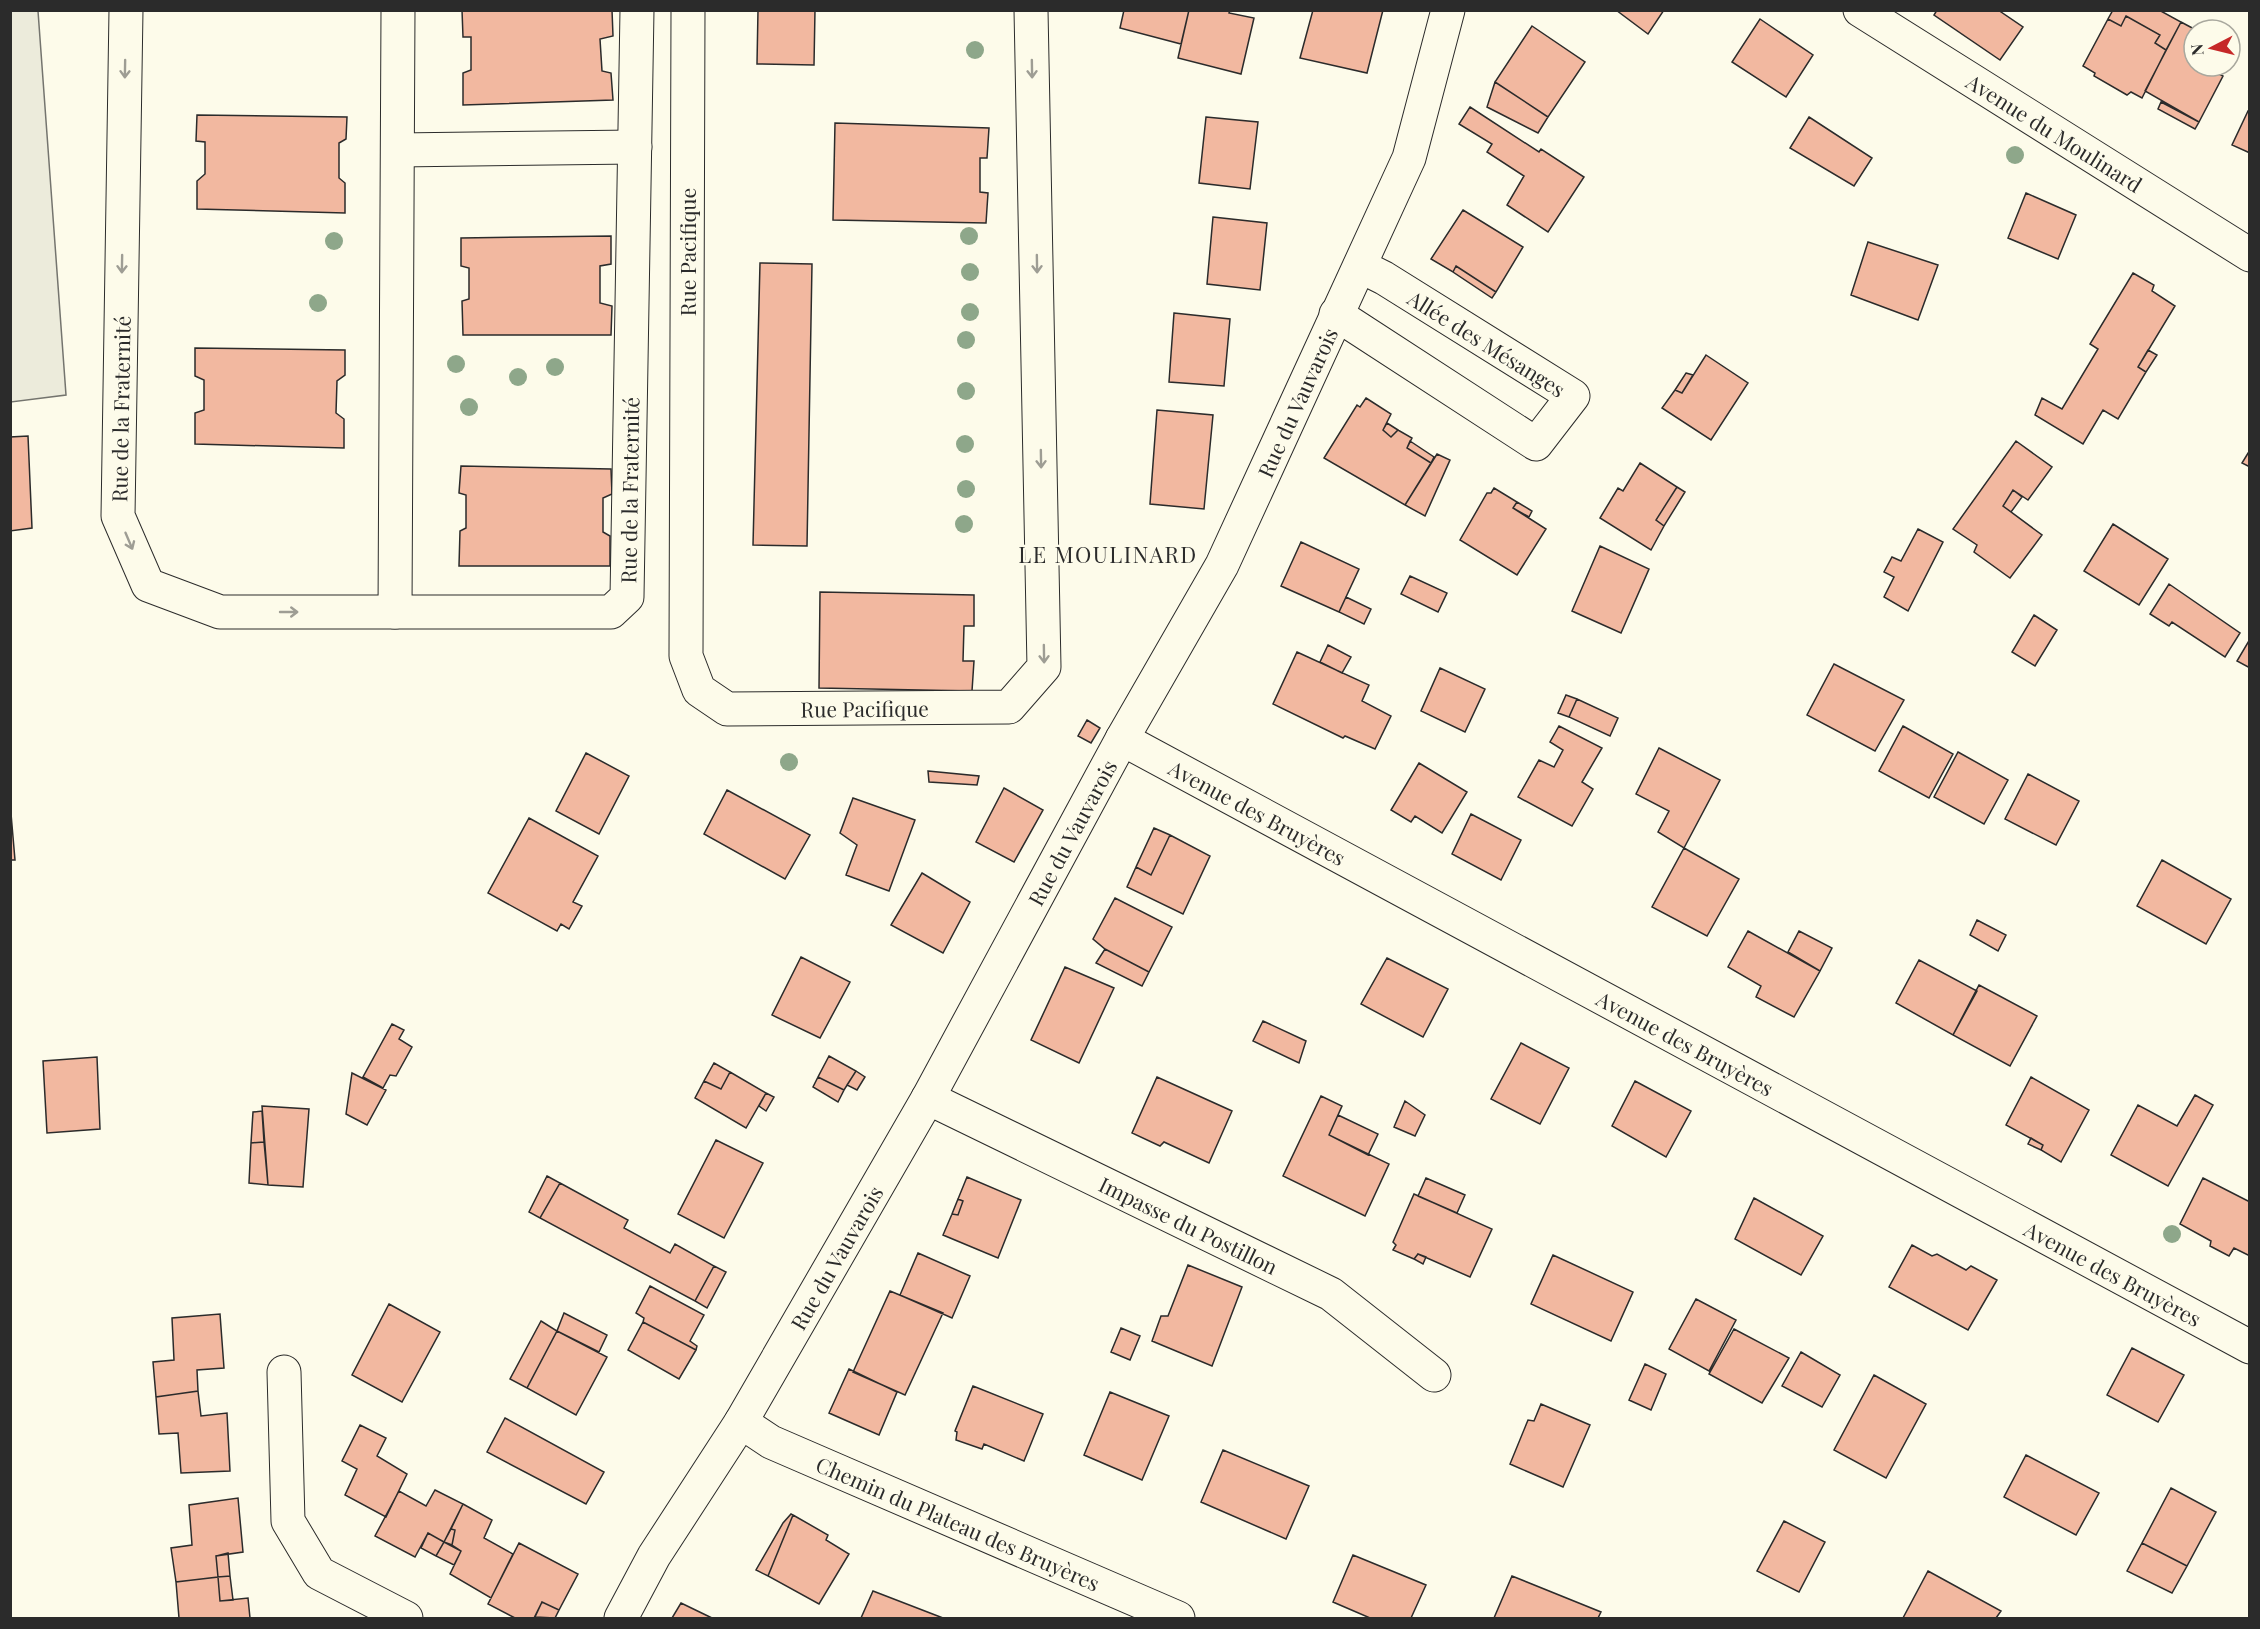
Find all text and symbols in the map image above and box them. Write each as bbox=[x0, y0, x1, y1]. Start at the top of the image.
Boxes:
north arrow bbox=[2182, 18, 2242, 78]
text: N bbox=[2185, 42, 2208, 57]
one-way arrow bbox=[119, 58, 131, 78]
one-way arrow bbox=[1027, 58, 1038, 78]
street label: Avenue du Moulinard bbox=[1961, 66, 2148, 198]
street label: Rue Pacifique bbox=[673, 188, 701, 316]
one-way arrow bbox=[116, 253, 128, 273]
one-way arrow bbox=[1031, 253, 1042, 273]
street label: Allée des Mésanges bbox=[1402, 283, 1571, 403]
street label: Rue de la Fraternité bbox=[104, 316, 136, 502]
street label: Rue du Vauvarois bbox=[1250, 323, 1343, 482]
street label: Rue de la Fraternité bbox=[613, 397, 644, 584]
one-way arrow bbox=[1035, 448, 1047, 468]
one-way arrow bbox=[123, 531, 135, 549]
district label: LE MOULINARD bbox=[1018, 539, 1198, 569]
one-way arrow bbox=[279, 606, 299, 618]
one-way arrow bbox=[1038, 643, 1050, 663]
street label: Rue Pacifique bbox=[800, 694, 929, 722]
street label: Avenue des Bruyères bbox=[1163, 753, 1351, 871]
street label: Rue du Vauvarois bbox=[1021, 755, 1122, 910]
street label: Avenue des Bruyères bbox=[1591, 983, 1779, 1102]
street label: Impasse du Postillon bbox=[1095, 1170, 1283, 1280]
street label: Rue du Vauvarois bbox=[783, 1180, 889, 1335]
street label: Avenue des Bruyères bbox=[2019, 1214, 2206, 1332]
street label: Chemin du Plateau des Bruyères bbox=[812, 1449, 1104, 1597]

